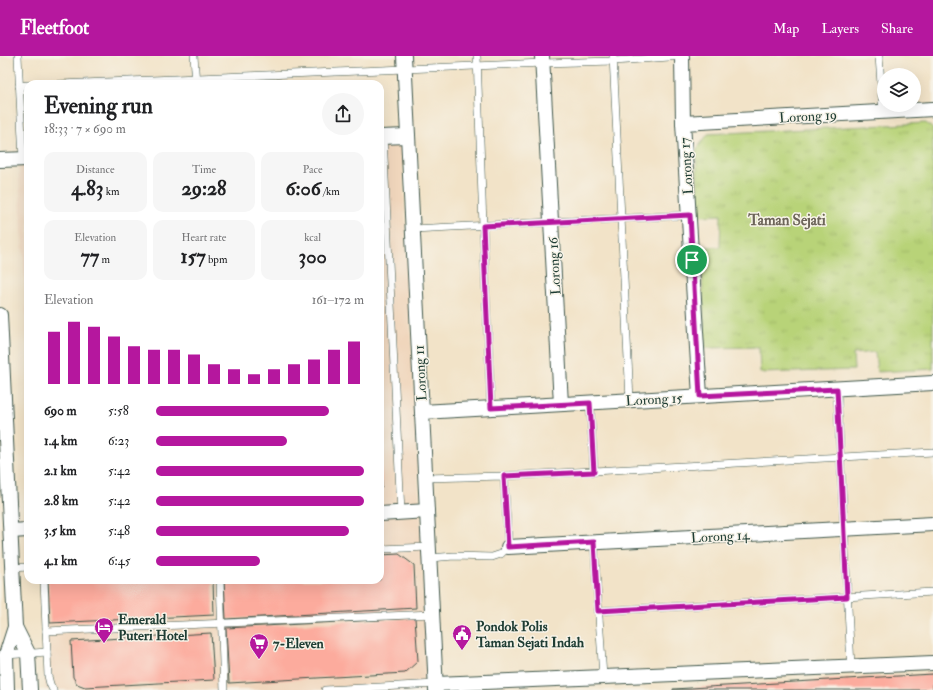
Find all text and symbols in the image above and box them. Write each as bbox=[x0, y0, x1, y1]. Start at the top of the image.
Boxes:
text: Fleetfoot bbox=[20, 16, 89, 40]
text: Map bbox=[773, 20, 799, 37]
text: Layers bbox=[821, 20, 859, 37]
text: Share bbox=[881, 20, 913, 37]
map controls bbox=[877, 68, 921, 112]
button: layers bbox=[877, 68, 921, 112]
text: Evening run bbox=[44, 92, 153, 120]
button: share bbox=[322, 93, 364, 135]
street label: Lorong 19 bbox=[779, 106, 837, 127]
text: 18:33 · 7 × 690 m bbox=[44, 121, 126, 137]
street label: Lorong 17 bbox=[676, 136, 697, 195]
text: Distance bbox=[76, 163, 115, 176]
text: Time bbox=[192, 163, 216, 176]
text: Pace bbox=[303, 163, 323, 176]
text: 4.83 bbox=[71, 176, 103, 201]
text: 29:28 bbox=[182, 176, 226, 201]
text: 6:06 bbox=[285, 176, 321, 201]
text: km bbox=[103, 185, 119, 198]
text: /km bbox=[321, 185, 340, 198]
district label: Taman Sejati bbox=[747, 211, 826, 230]
text: Elevation bbox=[74, 231, 116, 244]
text: Heart rate bbox=[182, 231, 226, 244]
text: kcal bbox=[304, 231, 321, 244]
street label: Lorong 16 bbox=[544, 236, 565, 295]
pin bbox=[675, 243, 709, 277]
text: 77 bbox=[81, 244, 99, 269]
text: 157 bbox=[181, 244, 206, 269]
text: 300 bbox=[299, 244, 327, 269]
icon: arrive bbox=[681, 249, 703, 271]
text: m bbox=[99, 253, 110, 266]
text: bpm bbox=[206, 253, 227, 266]
text: Elevation bbox=[44, 292, 94, 308]
text: 161–172 m bbox=[312, 292, 364, 308]
street label: Lorong 11 bbox=[411, 345, 430, 401]
street label: Lorong 15 bbox=[625, 389, 684, 409]
text: 690 m bbox=[44, 403, 77, 419]
text: 5:58 bbox=[108, 403, 129, 419]
text: 1.4 km bbox=[44, 433, 77, 449]
text: 6:23 bbox=[108, 433, 129, 449]
text: 2.1 km bbox=[44, 463, 77, 479]
text: 5:42 bbox=[108, 463, 131, 479]
text: 2.8 km bbox=[44, 493, 78, 509]
text: 5:42 bbox=[108, 493, 131, 509]
text: 3.5 km bbox=[44, 523, 76, 539]
text: 5:48 bbox=[108, 523, 130, 539]
street label: Lorong 14 bbox=[690, 526, 751, 547]
text: 4.1 km bbox=[44, 553, 77, 569]
text: 6:45 bbox=[108, 553, 131, 569]
place label: Emerald Puteri Hotel bbox=[118, 611, 188, 644]
hotel icon: Emerald Puteri Hotel bbox=[93, 616, 115, 644]
place label: Pondok Polis Taman Sejati Indah bbox=[475, 618, 585, 651]
public building icon: Pondok Polis Taman Sejati Indah bbox=[451, 623, 473, 651]
supermarket icon: 7-Eleven bbox=[248, 632, 270, 660]
place label: 7-Eleven bbox=[273, 635, 325, 652]

